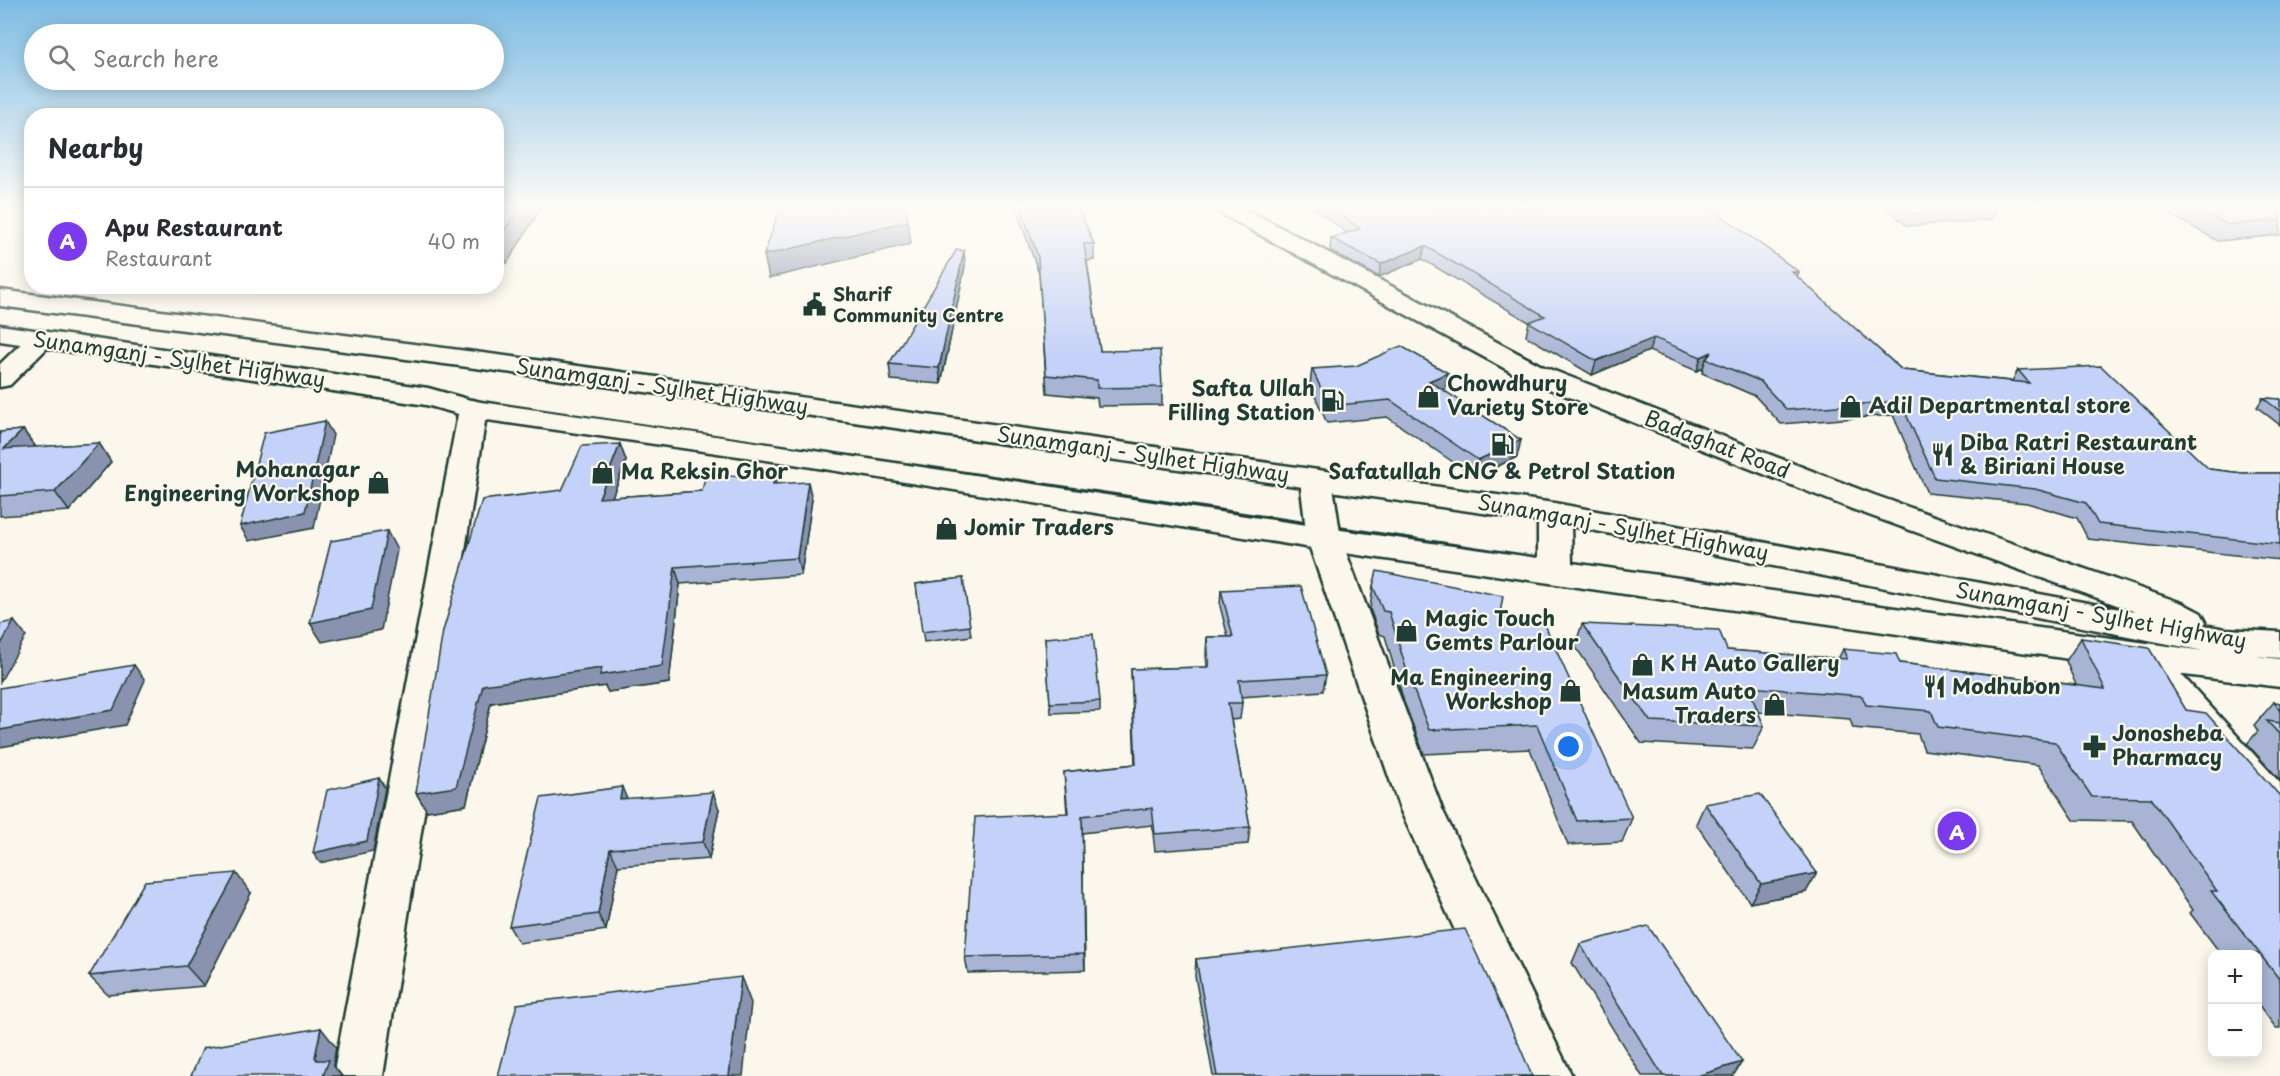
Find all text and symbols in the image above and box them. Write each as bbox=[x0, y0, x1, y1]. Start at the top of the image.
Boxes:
search box bbox=[24, 24, 504, 90]
icon: search bbox=[45, 41, 78, 74]
text: Search here bbox=[93, 41, 219, 74]
text: Nearby bbox=[48, 128, 143, 167]
text: Apu Restaurant bbox=[105, 210, 283, 243]
text: A bbox=[60, 226, 75, 256]
text: 40 m bbox=[428, 226, 480, 256]
text: Restaurant bbox=[105, 243, 212, 273]
place label: Sharif Community Centre bbox=[833, 280, 1004, 328]
public building icon: Sharif Community Centre bbox=[802, 292, 828, 318]
street label: Sunamganj - Sylhet Highway bbox=[31, 322, 328, 394]
street label: Sunamganj - Sylhet Highway bbox=[514, 349, 811, 421]
place label: Chowdhury Variety Store bbox=[1447, 366, 1589, 422]
place label: Safta Ullah Filling Station bbox=[1168, 371, 1315, 427]
shop icon: Chowdhury Variety Store bbox=[1416, 383, 1442, 409]
fuel station icon: Safta Ullah Filling Station bbox=[1320, 388, 1346, 414]
place label: Adil Departmental store bbox=[1869, 388, 2131, 420]
shop icon: Adil Departmental store bbox=[1838, 393, 1864, 419]
street label: Badaghat Road bbox=[1640, 401, 1795, 486]
street label: Sunamganj - Sylhet Highway bbox=[995, 417, 1292, 489]
place label: Diba Ratri Restaurant & Biriani House bbox=[1960, 425, 2197, 481]
fuel station icon: Safatullah CNG & Petrol Station bbox=[1489, 431, 1515, 457]
restaurant icon: Diba Ratri Restaurant & Biriani House bbox=[1929, 442, 1955, 468]
place label: Mohanagar Engineering Workshop bbox=[124, 452, 360, 508]
place label: Ma Reksin Ghor bbox=[621, 454, 788, 486]
place label: Safatullah CNG & Petrol Station bbox=[1328, 454, 1676, 486]
shop icon: Ma Reksin Ghor bbox=[590, 459, 616, 485]
shop icon: Mohanagar Engineering Workshop bbox=[365, 469, 391, 495]
street label: Sunamganj - Sylhet Highway bbox=[1475, 485, 1771, 567]
place label: Jomir Traders bbox=[964, 510, 1114, 542]
shop icon: Jomir Traders bbox=[933, 515, 959, 541]
street label: Sunamganj - Sylhet Highway bbox=[1953, 573, 2249, 655]
place label: Magic Touch Gemts Parlour bbox=[1425, 601, 1579, 657]
shop icon: Magic Touch Gemts Parlour bbox=[1394, 618, 1420, 644]
place label: K H Auto Gallery bbox=[1660, 646, 1840, 678]
shop icon: K H Auto Gallery bbox=[1629, 651, 1655, 677]
place label: Ma Engineering Workshop bbox=[1390, 660, 1552, 716]
place label: Modhubon bbox=[1952, 669, 2061, 701]
place label: Masum Auto Traders bbox=[1622, 674, 1756, 730]
restaurant icon: Modhubon bbox=[1921, 674, 1947, 700]
shop icon: Ma Engineering Workshop bbox=[1557, 677, 1583, 703]
shop icon: Masum Auto Traders bbox=[1761, 691, 1787, 717]
place label: Jonosheba Pharmacy bbox=[2112, 716, 2224, 772]
your location bbox=[1554, 732, 1583, 761]
pharmacy icon: Jonosheba Pharmacy bbox=[2081, 733, 2107, 759]
pin: A bbox=[1938, 808, 1976, 854]
map controls bbox=[2208, 950, 2262, 1058]
button: + bbox=[2208, 950, 2262, 1004]
button: − bbox=[2208, 1004, 2262, 1058]

